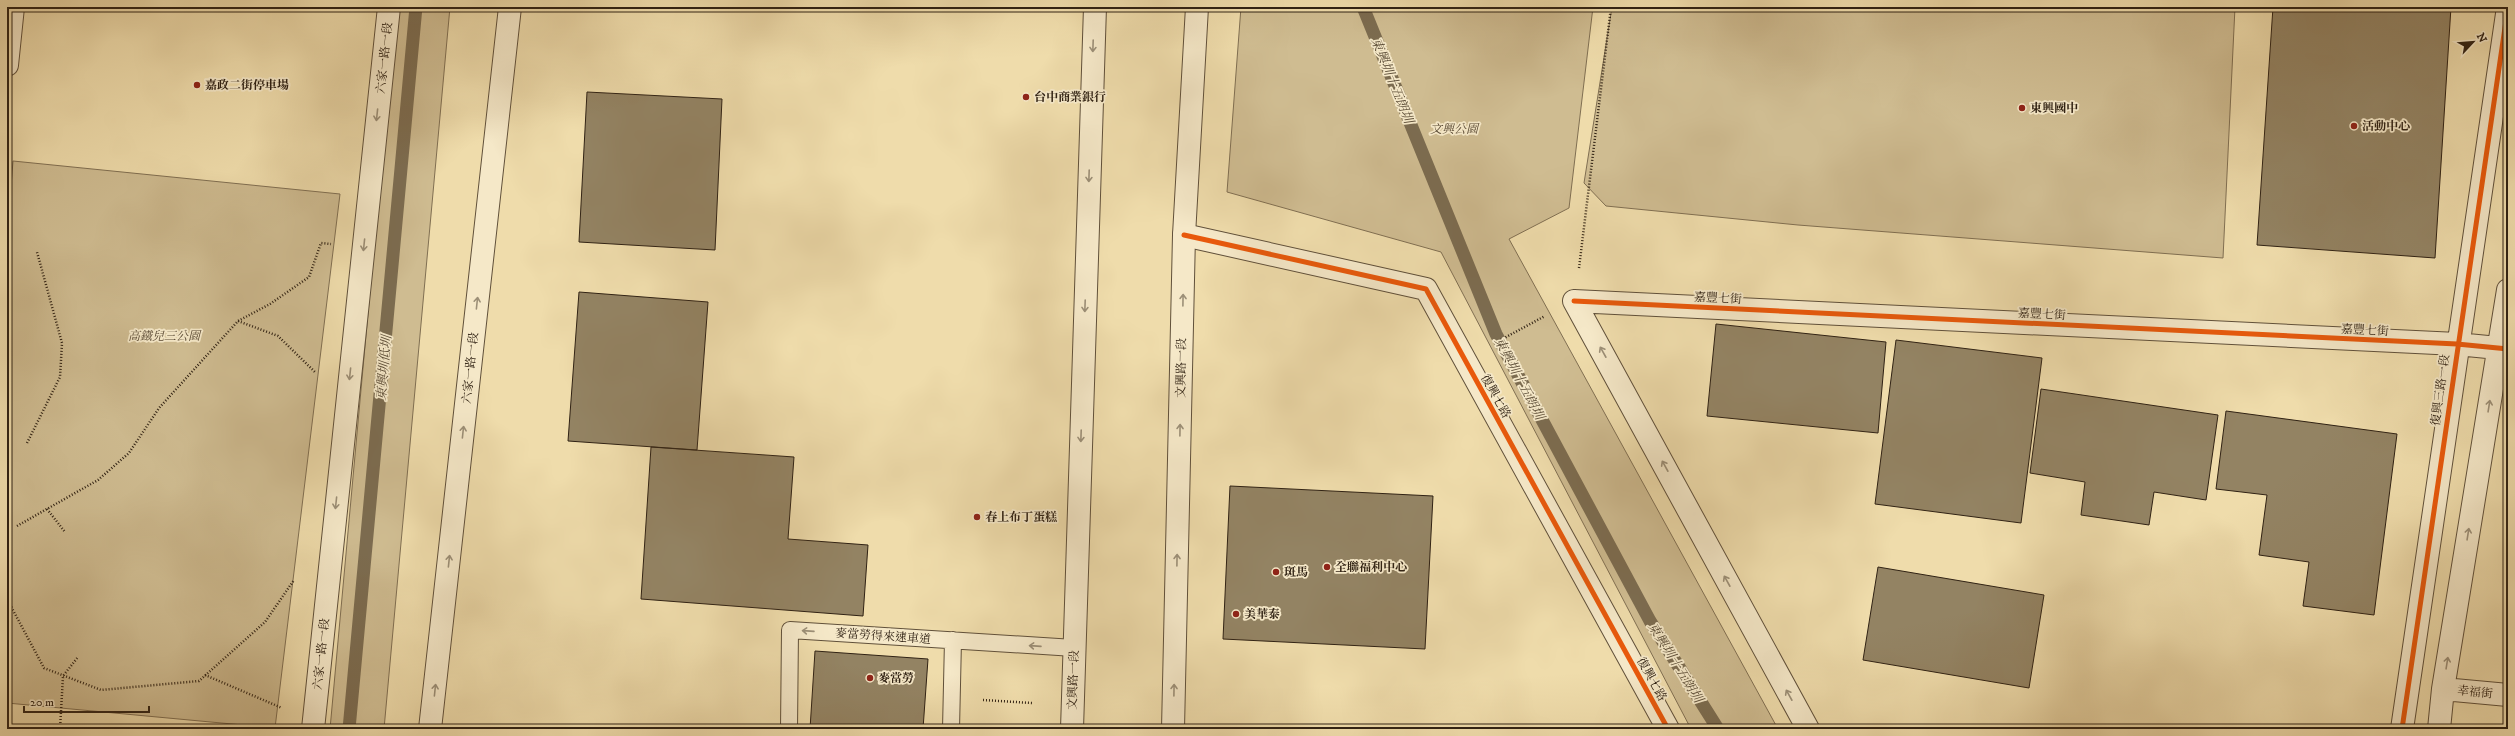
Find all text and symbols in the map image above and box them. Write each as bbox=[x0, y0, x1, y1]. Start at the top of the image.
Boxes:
street label: 六家一路一段 bbox=[373, 21, 396, 95]
north arrow bbox=[2453, 22, 2493, 62]
text: N bbox=[2473, 31, 2489, 45]
water label: 東興圳十五朗圳 bbox=[1368, 35, 1417, 127]
one-way arrow bbox=[1090, 39, 1097, 52]
place label: 嘉政二街停車場 bbox=[205, 78, 289, 93]
marker: 嘉政二街停車場 bbox=[192, 80, 202, 90]
place label: 台中商業銀行 bbox=[1034, 90, 1106, 105]
marker: 台中商業銀行 bbox=[1021, 92, 1031, 102]
place label: 東興國中 bbox=[2030, 101, 2078, 116]
marker: 東興國中 bbox=[2017, 103, 2027, 113]
one-way arrow bbox=[374, 108, 381, 121]
place label: 活動中心 bbox=[2362, 119, 2410, 134]
marker: 活動中心 bbox=[2349, 121, 2359, 131]
park label: 文興公園 bbox=[1430, 122, 1480, 137]
one-way arrow bbox=[1085, 169, 1093, 182]
one-way arrow bbox=[360, 238, 368, 251]
street label: 嘉豐七街 bbox=[1694, 290, 1743, 307]
one-way arrow bbox=[1179, 294, 1187, 307]
one-way arrow bbox=[474, 297, 481, 310]
one-way arrow bbox=[1081, 299, 1089, 312]
street label: 嘉豐七街 bbox=[2018, 306, 2067, 323]
street label: 嘉豐七街 bbox=[2341, 322, 2390, 339]
park label: 高鐵兒三公園 bbox=[128, 329, 202, 344]
street label: 六家一路一段 bbox=[459, 331, 482, 405]
water label: 東興圳低圳 bbox=[373, 333, 395, 401]
water label: 東興圳十五朗圳 bbox=[1491, 335, 1548, 424]
street label: 文興路一段 bbox=[1173, 338, 1190, 398]
one-way arrow bbox=[1598, 346, 1606, 358]
street label: 復興三路一段 bbox=[2428, 353, 2453, 427]
one-way arrow bbox=[346, 367, 354, 380]
street label: 復興七路 bbox=[1477, 372, 1514, 421]
one-way arrow bbox=[2485, 400, 2493, 413]
one-way arrow bbox=[1176, 424, 1184, 437]
one-way arrow bbox=[459, 426, 467, 439]
one-way arrow bbox=[1077, 429, 1085, 442]
one-way arrow bbox=[1660, 461, 1668, 473]
one-way arrow bbox=[333, 496, 340, 509]
place label: 春上布丁蛋糕 bbox=[985, 510, 1057, 525]
marker: 春上布丁蛋糕 bbox=[972, 512, 982, 522]
one-way arrow bbox=[2464, 528, 2472, 541]
one-way arrow bbox=[1173, 554, 1181, 567]
one-way arrow bbox=[445, 555, 453, 568]
place label: 全聯福利中心 bbox=[1335, 560, 1407, 575]
marker: 全聯福利中心 bbox=[1322, 562, 1332, 572]
place label: 斑馬 bbox=[1284, 565, 1308, 580]
marker: 斑馬 bbox=[1271, 567, 1281, 577]
one-way arrow bbox=[1723, 575, 1730, 587]
place label: 美華泰 bbox=[1244, 607, 1280, 622]
marker: 美華泰 bbox=[1231, 609, 1241, 619]
street label: 六家一路一段 bbox=[310, 617, 333, 691]
water label: 東興圳十五朗圳 bbox=[1644, 620, 1707, 707]
street label: 麥當勞得來速車道 bbox=[835, 626, 931, 647]
one-way arrow bbox=[802, 628, 815, 635]
one-way arrow bbox=[1029, 642, 1042, 649]
street label: 文興路一段 bbox=[1065, 650, 1082, 710]
street label: 復興七路 bbox=[1633, 655, 1670, 704]
one-way arrow bbox=[2443, 656, 2451, 669]
place label: 麥當勞 bbox=[878, 671, 914, 686]
marker: 麥當勞 bbox=[865, 673, 875, 683]
street label: 幸福街 bbox=[2456, 683, 2495, 702]
one-way arrow bbox=[431, 684, 439, 697]
one-way arrow bbox=[1170, 684, 1178, 697]
scale bar bbox=[24, 688, 149, 714]
one-way arrow bbox=[1785, 689, 1792, 701]
text: 20 m bbox=[30, 695, 54, 710]

